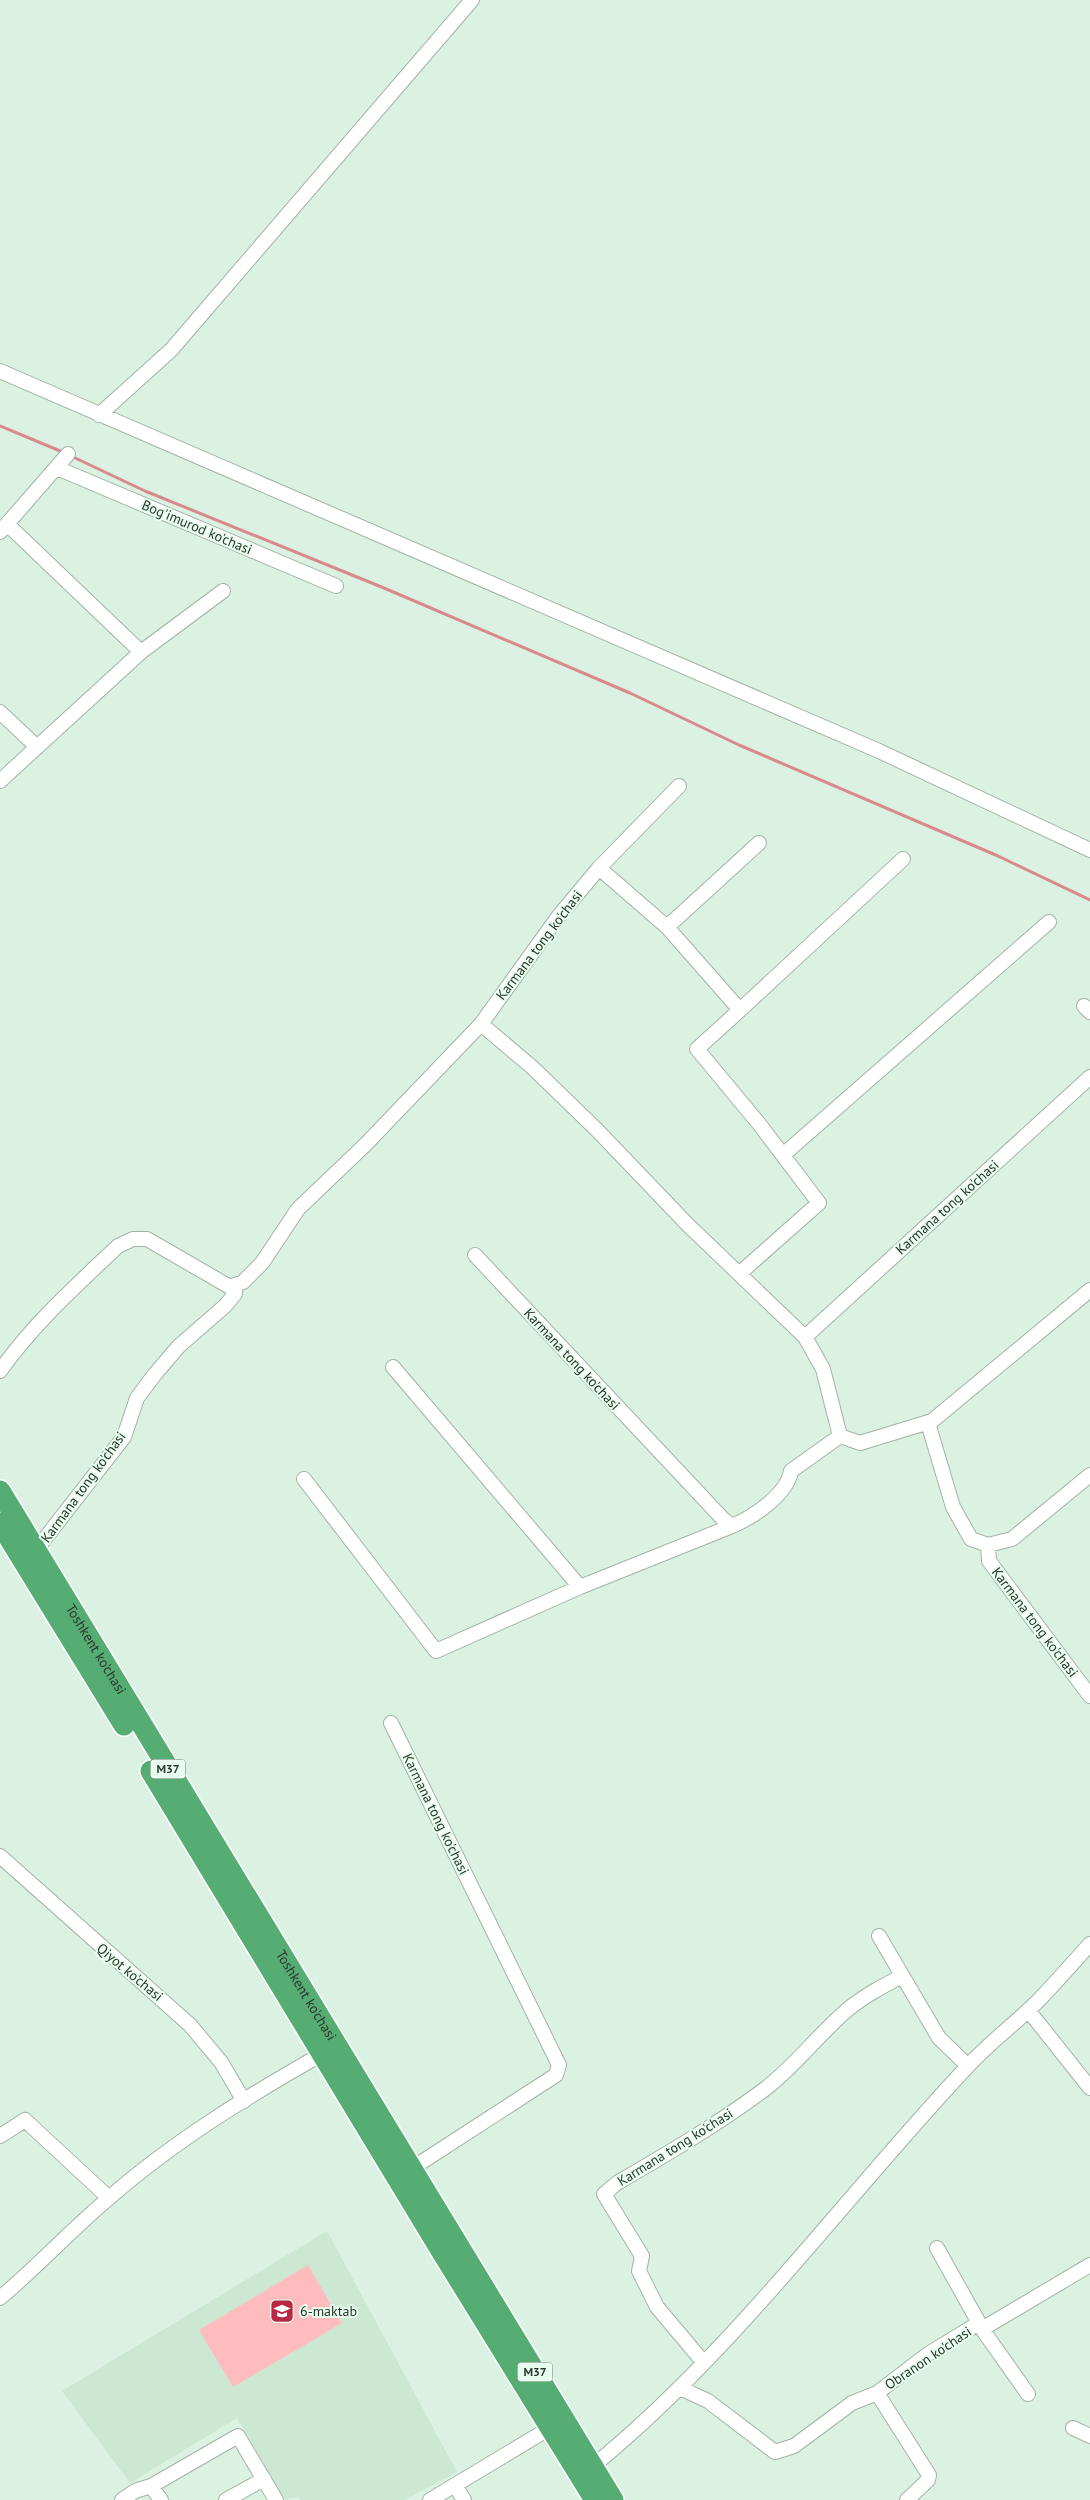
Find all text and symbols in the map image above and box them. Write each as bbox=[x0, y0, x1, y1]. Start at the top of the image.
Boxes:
street label: Bog'imurod ko'chasi bbox=[139, 496, 255, 558]
street label: Karmana tong ko'chasi bbox=[492, 886, 586, 1004]
street label: Karmana tong ko'chasi bbox=[892, 1156, 1002, 1258]
street label: Karmana tong ko'chasi bbox=[520, 1304, 624, 1414]
street label: Karmana tong ko'chasi bbox=[37, 1428, 129, 1546]
street label: Karmana tong ko'chasi bbox=[988, 1563, 1082, 1681]
street label: Toshkent ko'chasi bbox=[62, 1601, 130, 1698]
street label: Karmana tong ko'chasi bbox=[399, 1750, 473, 1878]
road number: M37 bbox=[150, 1760, 186, 1778]
street label: Qiyot ko'chasi bbox=[93, 1939, 167, 2005]
street label: Toshkent ko'chasi bbox=[272, 1947, 341, 2044]
street label: Karmana tong ko'chasi bbox=[614, 2104, 736, 2190]
school or university icon: 6-maktab bbox=[269, 2298, 295, 2324]
place label: 6-maktab bbox=[300, 2302, 357, 2320]
street label: Obranon ko'chasi bbox=[881, 2322, 975, 2394]
road number: M37 bbox=[518, 2362, 552, 2382]

